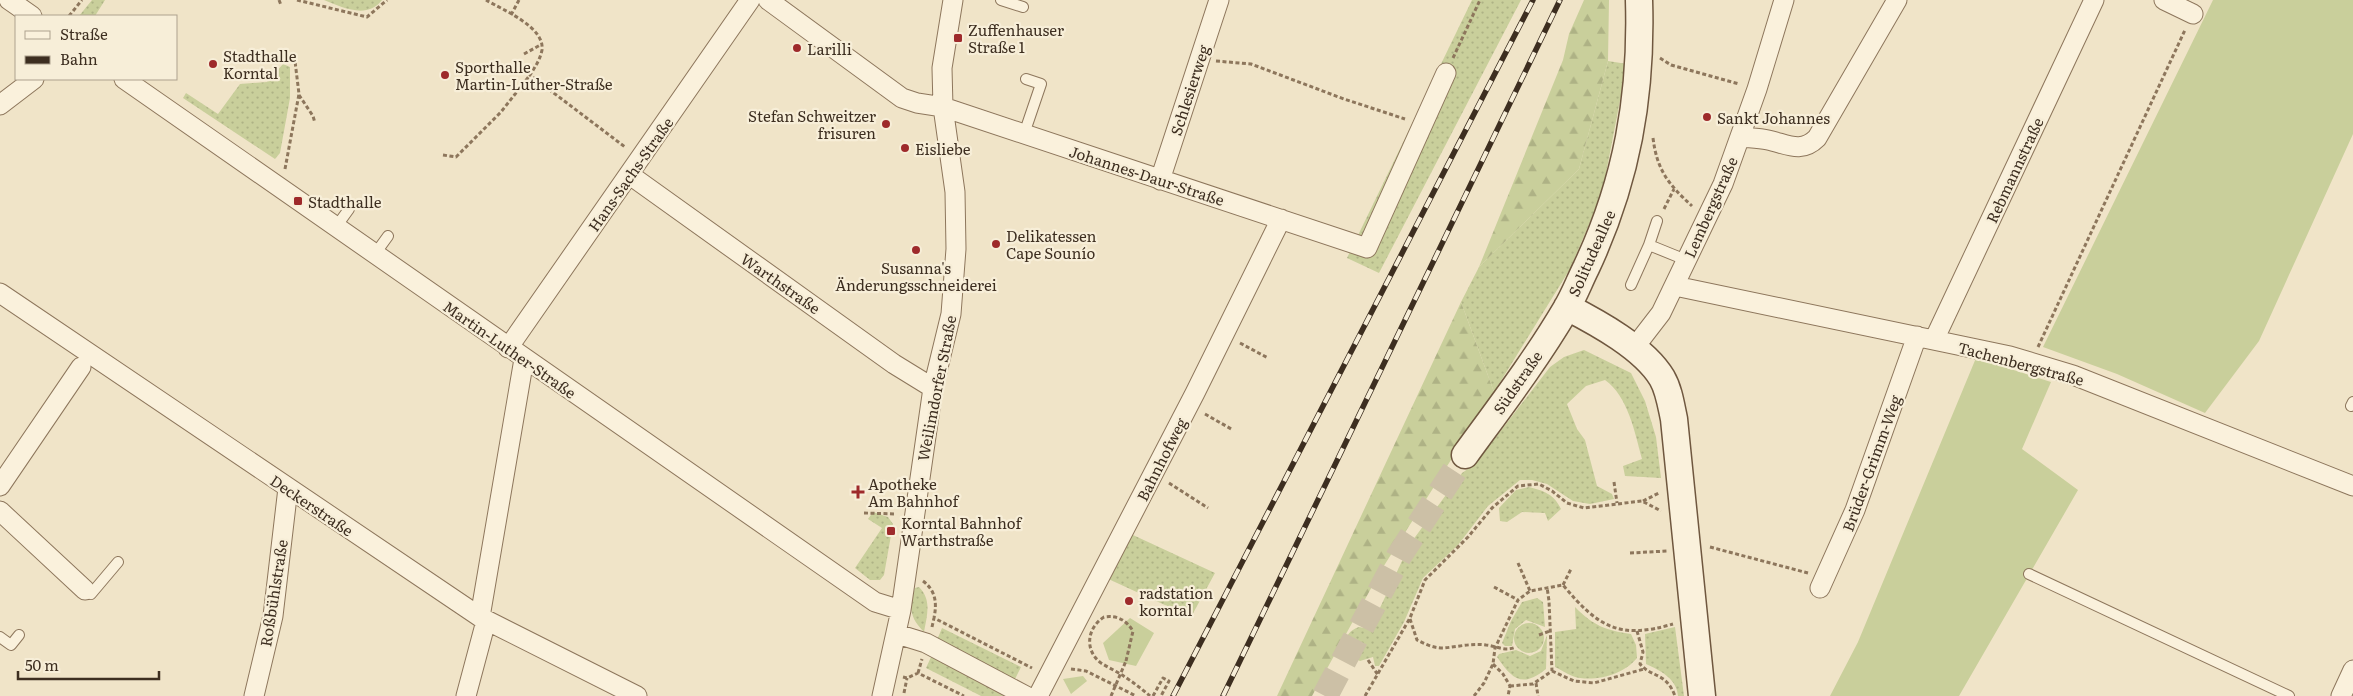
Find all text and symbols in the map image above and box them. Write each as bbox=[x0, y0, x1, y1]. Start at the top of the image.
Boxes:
legend bbox=[15, 15, 178, 80]
place label: Zuffenhauser Straße 1 bbox=[968, 18, 1064, 58]
text: Straße bbox=[60, 22, 108, 45]
marker: Zuffenhauser Straße 1 bbox=[952, 32, 964, 44]
place label: Larilli bbox=[807, 37, 852, 60]
street label: Schlesierweg bbox=[1164, 41, 1215, 138]
marker: Larilli bbox=[791, 42, 803, 54]
place label: Stadthalle Korntal bbox=[223, 44, 297, 84]
text: Bahn bbox=[60, 47, 98, 70]
place label: Sporthalle Martin-Luther-Straße bbox=[455, 55, 613, 95]
marker: Stadthalle Korntal bbox=[207, 58, 219, 70]
marker: Sporthalle Martin-Luther-Straße bbox=[439, 69, 451, 81]
place label: Stefan Schweitzer frisuren bbox=[748, 104, 876, 144]
place label: Sankt Johannes bbox=[1717, 106, 1830, 129]
marker: Sankt Johannes bbox=[1701, 111, 1713, 123]
street label: Hans-Sachs-Straße bbox=[582, 112, 678, 236]
street label: Rebmannstraße bbox=[1979, 113, 2049, 227]
marker: Stefan Schweitzer frisuren bbox=[880, 118, 892, 130]
place label: Eisliebe bbox=[915, 137, 971, 160]
street label: Johannes-Daur-Straße bbox=[1067, 139, 1228, 211]
marker: Eisliebe bbox=[899, 142, 911, 154]
street label: Lembergstraße bbox=[1677, 152, 1743, 261]
place label: Stadthalle bbox=[308, 190, 382, 213]
marker: Stadthalle bbox=[292, 195, 304, 207]
street label: Solitudeallee bbox=[1562, 206, 1620, 300]
place label: Delikatessen Cape Sounío bbox=[1006, 224, 1097, 264]
marker: Delikatessen Cape Sounío bbox=[990, 238, 1002, 250]
marker: Susanna's Änderungsschneiderei bbox=[910, 244, 922, 256]
street label: Warthstraße bbox=[737, 247, 826, 319]
place label: Susanna's Änderungsschneiderei bbox=[835, 256, 997, 296]
street label: Martin-Luther-Straße bbox=[439, 294, 581, 404]
street label: Weilimdorfer Straße bbox=[911, 313, 961, 463]
street label: Tachenbergstraße bbox=[1955, 335, 2087, 391]
street label: Südstraße bbox=[1487, 345, 1547, 419]
street label: Brüder-Grimm-Weg bbox=[1836, 391, 1907, 534]
street label: Bahnhofweg bbox=[1130, 413, 1192, 505]
street label: Deckerstraße bbox=[266, 469, 358, 541]
place label: Apotheke Am Bahnhof bbox=[868, 472, 960, 512]
marker: Apotheke Am Bahnhof bbox=[852, 486, 864, 498]
place label: Korntal Bahnhof Warthstraße bbox=[901, 511, 1023, 551]
marker: Korntal Bahnhof Warthstraße bbox=[885, 525, 897, 537]
street label: Roßbühlstraße bbox=[253, 537, 293, 648]
place label: radstation korntal bbox=[1139, 581, 1213, 621]
marker: radstation korntal bbox=[1123, 595, 1135, 607]
scale bar bbox=[18, 648, 159, 680]
text: 50 m bbox=[25, 653, 59, 676]

